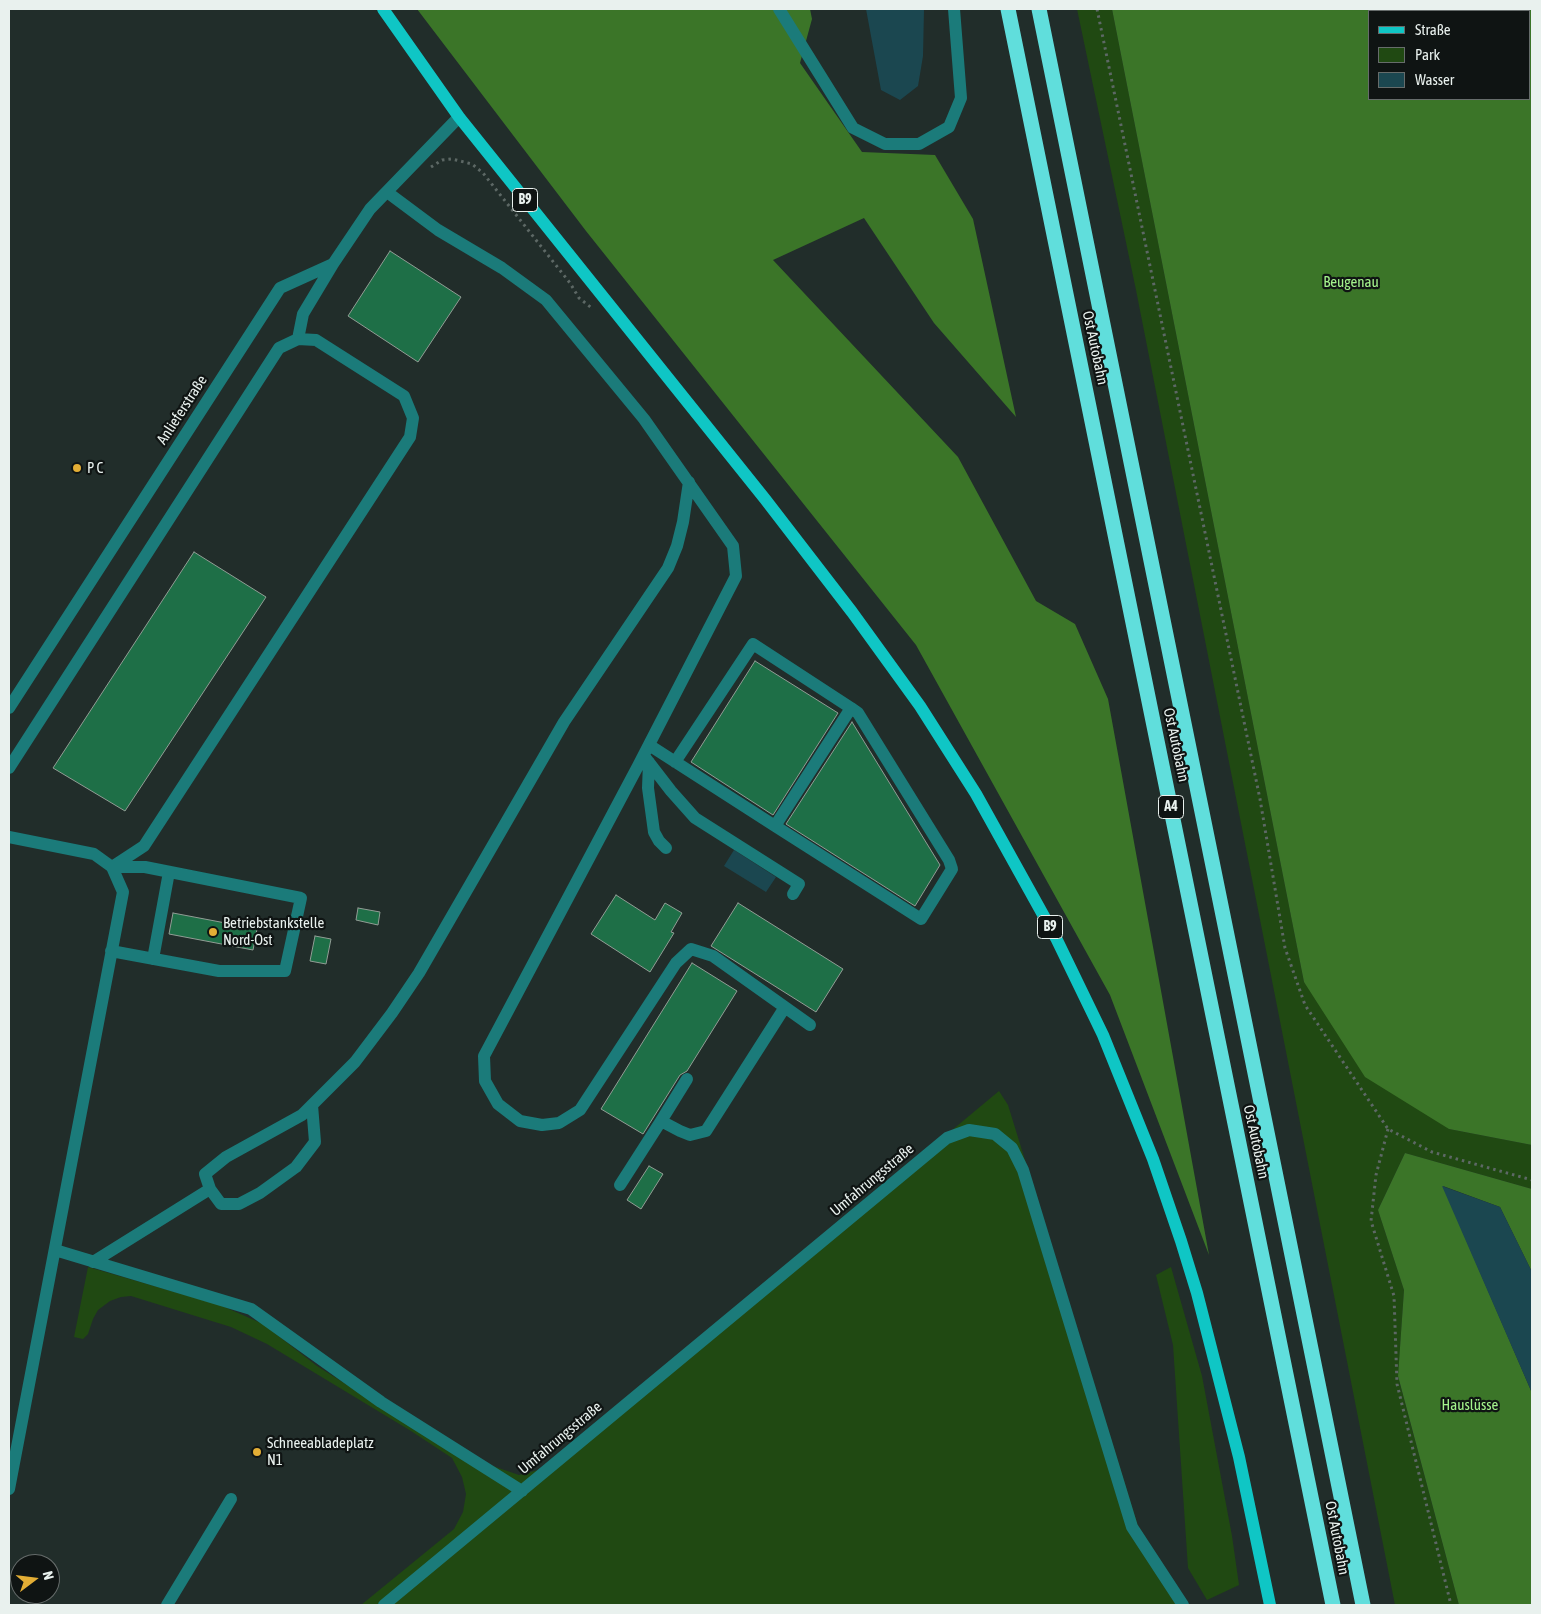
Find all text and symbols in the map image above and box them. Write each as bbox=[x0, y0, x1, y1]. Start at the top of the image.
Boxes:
legend bbox=[1368, 10, 1531, 100]
text: Straße bbox=[1415, 21, 1451, 38]
text: Park bbox=[1415, 46, 1440, 63]
text: Wasser bbox=[1415, 71, 1454, 88]
road number: B9 bbox=[512, 188, 538, 212]
park label: Beugenau bbox=[1323, 273, 1379, 291]
street label: Ost Autobahn bbox=[1078, 310, 1112, 386]
street label: Anlieferstraße bbox=[153, 372, 211, 448]
place label: P C bbox=[87, 459, 103, 477]
marker: P C bbox=[71, 462, 83, 474]
street label: Ost Autobahn bbox=[1159, 707, 1193, 783]
road number: A4 bbox=[1158, 796, 1184, 819]
place label: Betriebstankstelle Nord-Ost bbox=[223, 914, 324, 949]
road number: B9 bbox=[1038, 916, 1062, 939]
marker: Betriebstankstelle Nord-Ost bbox=[207, 926, 219, 938]
street label: Ost Autobahn bbox=[1239, 1104, 1273, 1180]
street label: Umfahrungsstraße bbox=[827, 1140, 917, 1220]
park label: Hauslüsse bbox=[1442, 1396, 1498, 1414]
street label: Umfahrungsstraße bbox=[515, 1398, 605, 1478]
place label: Schneeabladeplatz N1 bbox=[267, 1434, 374, 1469]
marker: Schneeabladeplatz N1 bbox=[251, 1446, 263, 1458]
street label: Ost Autobahn bbox=[1321, 1500, 1353, 1576]
north arrow bbox=[10, 1554, 60, 1604]
text: N bbox=[40, 1569, 57, 1581]

